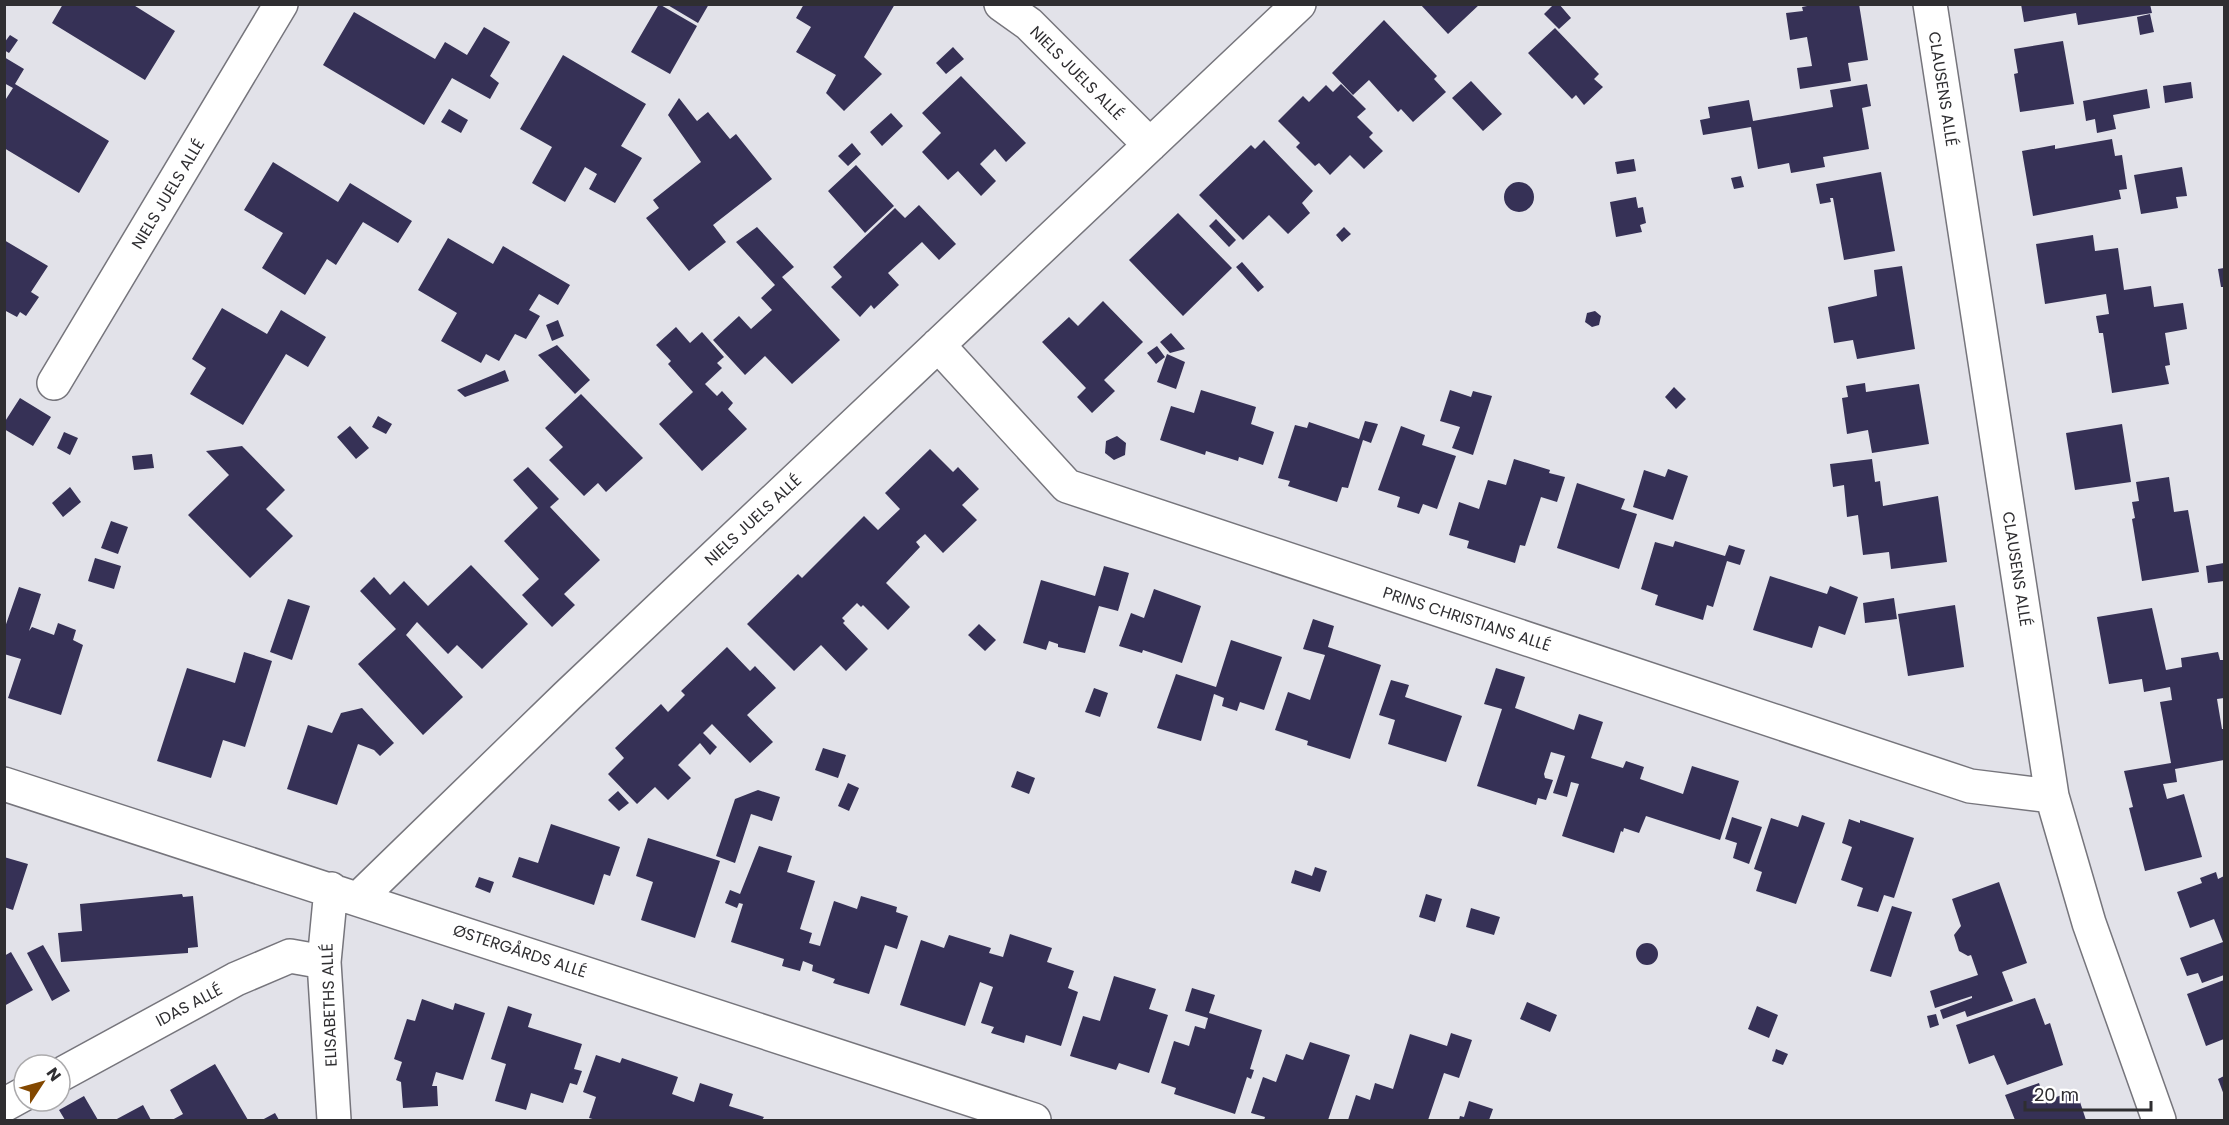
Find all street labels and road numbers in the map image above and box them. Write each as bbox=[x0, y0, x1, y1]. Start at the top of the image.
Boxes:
street label: NIELS JUELS ALLÉ bbox=[1025, 21, 1129, 125]
street label: CLAUSENS ALLÉ bbox=[1923, 30, 1963, 148]
street label: NIELS JUELS ALLÉ bbox=[126, 135, 210, 253]
street label: NIELS JUELS ALLÉ bbox=[699, 469, 807, 571]
street label: CLAUSENS ALLÉ bbox=[1997, 510, 2037, 628]
street label: PRINS CHRISTIANS ALLÉ bbox=[1380, 581, 1554, 657]
street label: ØSTERGÅRDS ALLÉ bbox=[450, 919, 590, 983]
street label: ELISABETHS ALLÉ bbox=[315, 943, 343, 1067]
street label: IDAS ALLÉ bbox=[152, 978, 226, 1032]

